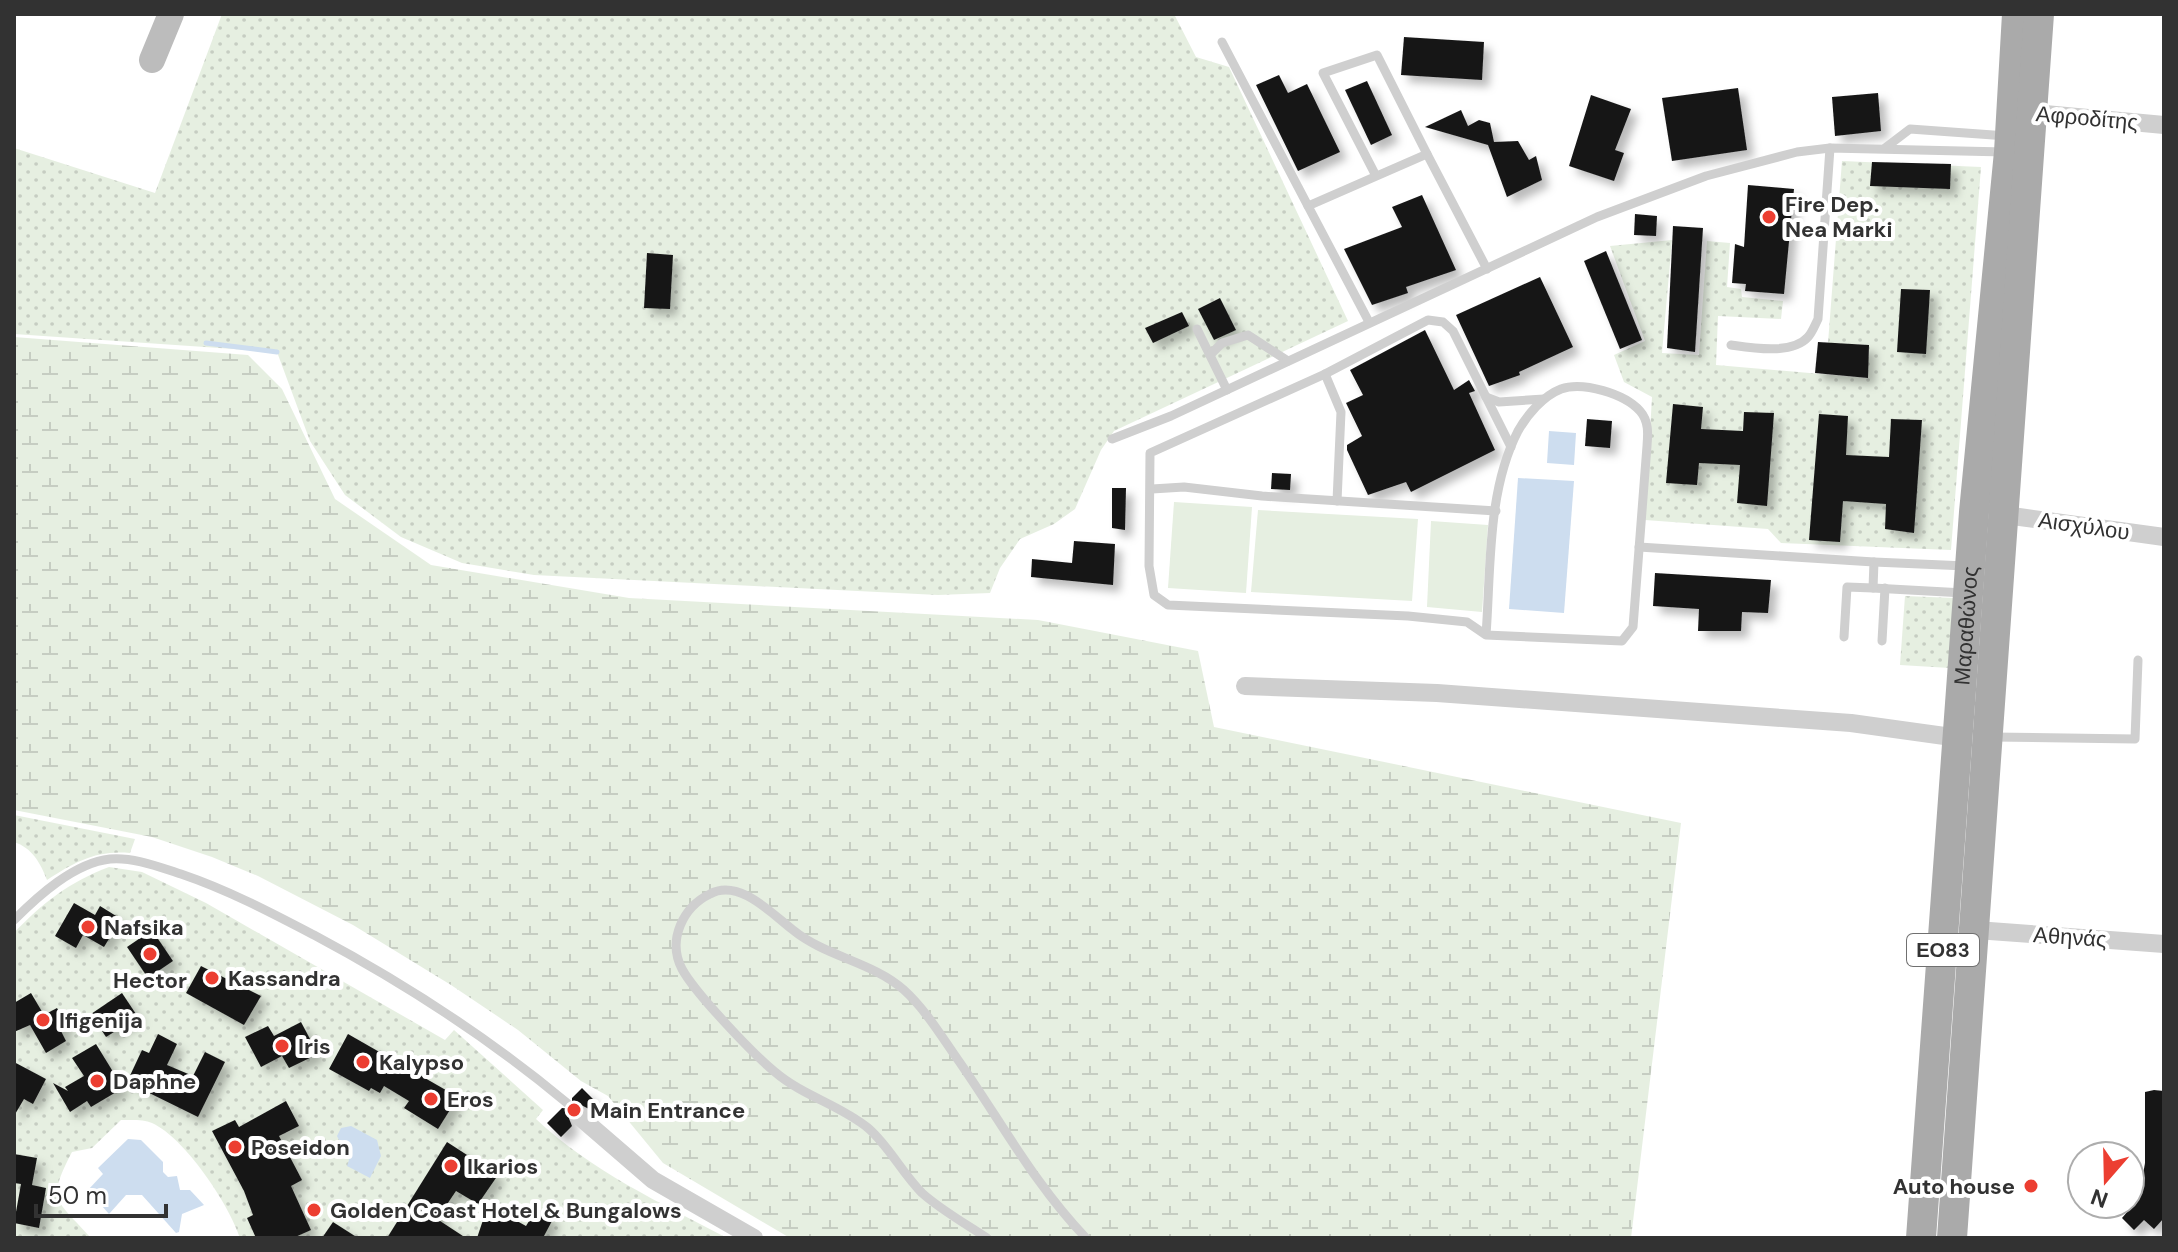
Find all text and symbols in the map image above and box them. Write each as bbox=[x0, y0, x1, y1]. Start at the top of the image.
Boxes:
street label: Αφροδίτης bbox=[2035, 99, 2139, 137]
place label: Fire Dep. Nea Marki bbox=[1785, 190, 1892, 244]
marker: Fire Dep. Nea Marki bbox=[1760, 208, 1778, 226]
street label: Αισχύλου bbox=[2037, 505, 2131, 547]
street label: Μαραθώνος bbox=[1947, 565, 1985, 686]
place label: Nafsika bbox=[104, 913, 184, 942]
marker: Nafsika bbox=[79, 918, 97, 936]
street label: Αθηνάς bbox=[2032, 920, 2108, 954]
road number: ΕΟ83 bbox=[1907, 934, 1979, 966]
marker: Hector bbox=[141, 945, 159, 963]
place label: Kassandra bbox=[228, 964, 341, 993]
place label: Hector bbox=[113, 966, 187, 995]
marker: Kassandra bbox=[203, 969, 221, 987]
place label: Ifigenija bbox=[59, 1006, 143, 1035]
marker: Ifigenija bbox=[34, 1011, 52, 1029]
place label: Iris bbox=[298, 1032, 331, 1061]
marker: Iris bbox=[273, 1037, 291, 1055]
place label: Kalypso bbox=[379, 1048, 464, 1077]
marker: Kalypso bbox=[354, 1053, 372, 1071]
place label: Daphne bbox=[113, 1067, 196, 1096]
marker: Daphne bbox=[88, 1072, 106, 1090]
place label: Eros bbox=[447, 1085, 494, 1114]
marker: Eros bbox=[422, 1090, 440, 1108]
place label: Main Entrance bbox=[590, 1096, 745, 1125]
marker: Main Entrance bbox=[565, 1101, 583, 1119]
place label: Poseidon bbox=[251, 1133, 350, 1162]
marker: Poseidon bbox=[226, 1138, 244, 1156]
north arrow bbox=[2066, 1140, 2146, 1220]
place label: Ikarios bbox=[467, 1152, 538, 1181]
marker: Ikarios bbox=[442, 1157, 460, 1175]
scale bar bbox=[36, 1168, 166, 1218]
place label: Auto house bbox=[1893, 1172, 2015, 1201]
marker: Auto house bbox=[2022, 1177, 2040, 1195]
text: 50 m bbox=[48, 1180, 107, 1211]
text: N bbox=[2087, 1182, 2112, 1215]
place label: Golden Coast Hotel & Bungalows bbox=[330, 1196, 682, 1225]
marker: Golden Coast Hotel & Bungalows bbox=[305, 1201, 323, 1219]

